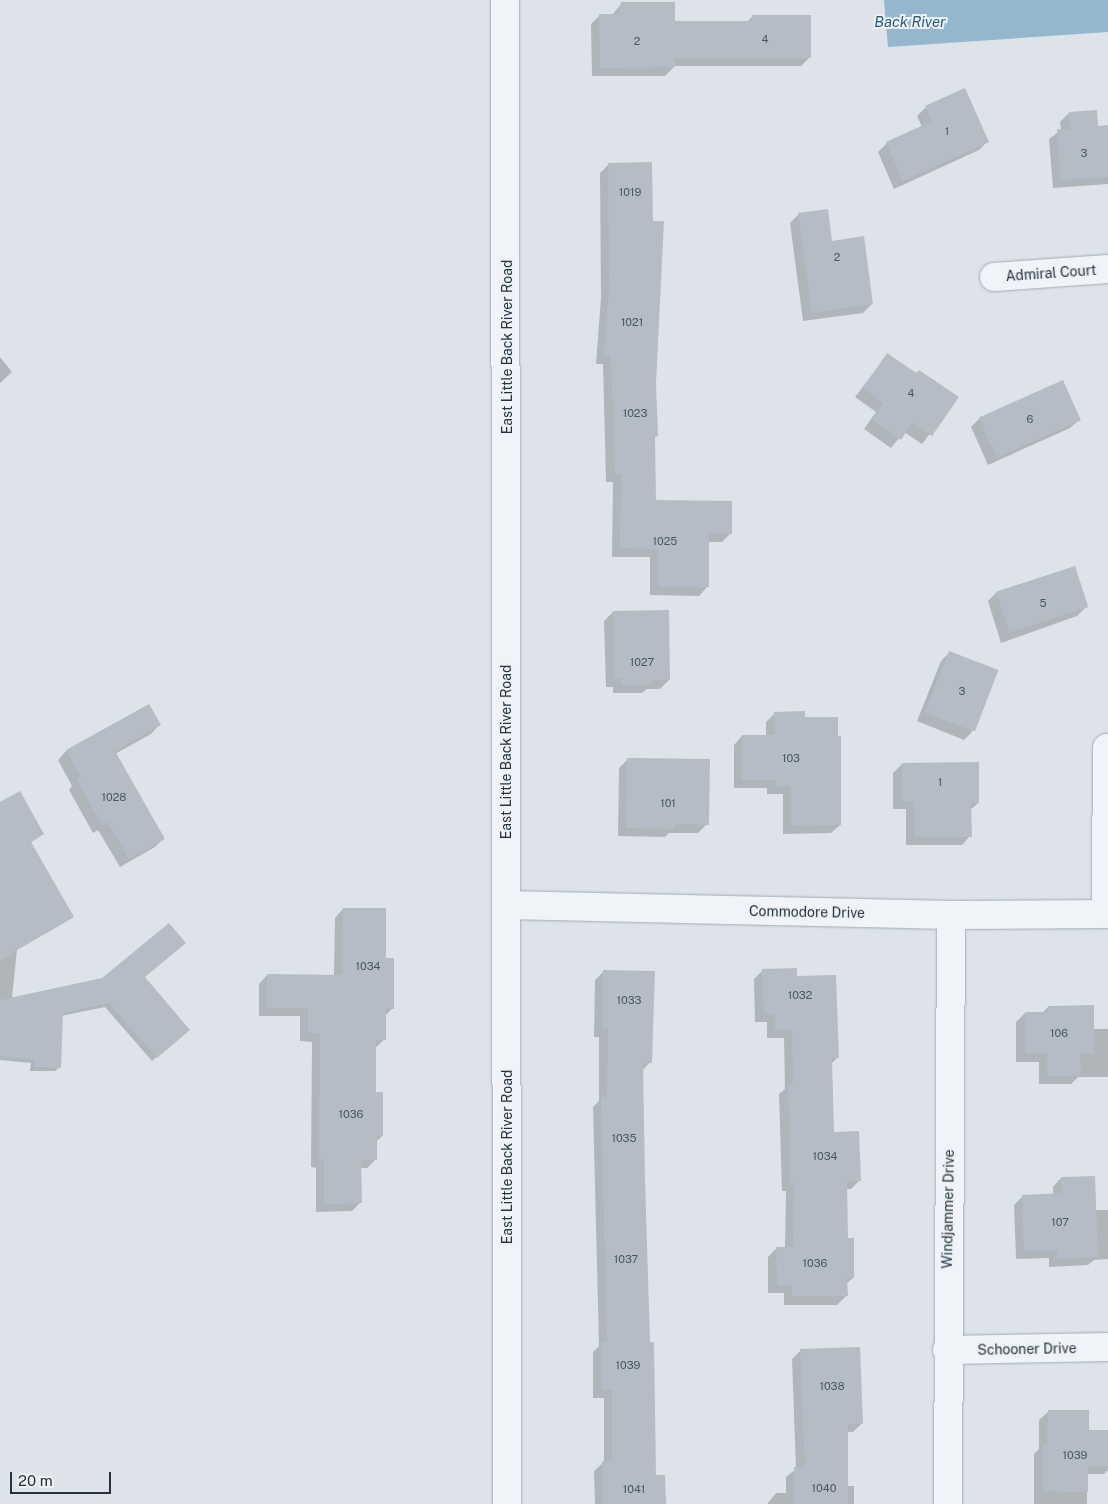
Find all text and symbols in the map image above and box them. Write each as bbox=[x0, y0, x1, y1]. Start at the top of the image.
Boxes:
water label: Back River bbox=[874, 13, 946, 31]
house number: 4 bbox=[762, 32, 768, 46]
house number: 2 bbox=[634, 34, 640, 48]
house number: 1 bbox=[945, 124, 949, 138]
house number: 3 bbox=[1081, 146, 1087, 160]
house number: 1019 bbox=[619, 185, 641, 199]
house number: 2 bbox=[834, 250, 840, 264]
street label: East Little Back River Road bbox=[499, 260, 515, 434]
street label: Admiral Court bbox=[1005, 261, 1097, 285]
house number: 1021 bbox=[621, 315, 643, 329]
house number: 4 bbox=[908, 386, 914, 400]
house number: 1023 bbox=[623, 406, 647, 420]
house number: 6 bbox=[1027, 412, 1033, 426]
house number: 1025 bbox=[653, 534, 677, 548]
house number: 5 bbox=[1039, 596, 1047, 610]
house number: 1027 bbox=[630, 655, 654, 669]
street label: East Little Back River Road bbox=[498, 665, 514, 839]
house number: 3 bbox=[959, 684, 965, 698]
house number: 103 bbox=[782, 751, 800, 765]
house number: 1 bbox=[938, 775, 942, 789]
house number: 1028 bbox=[102, 790, 126, 804]
house number: 101 bbox=[660, 796, 676, 810]
street label: Commodore Drive bbox=[749, 903, 865, 921]
house number: 1034 bbox=[356, 959, 380, 973]
house number: 1032 bbox=[788, 988, 812, 1002]
house number: 1033 bbox=[617, 993, 641, 1007]
house number: 106 bbox=[1050, 1026, 1068, 1040]
street label: East Little Back River Road bbox=[499, 1070, 515, 1244]
house number: 1036 bbox=[339, 1107, 363, 1121]
house number: 1035 bbox=[611, 1131, 637, 1145]
house number: 1034 bbox=[813, 1149, 837, 1163]
street label: Windjammer Drive bbox=[939, 1149, 957, 1269]
house number: 107 bbox=[1051, 1215, 1069, 1229]
house number: 1037 bbox=[614, 1252, 638, 1266]
house number: 1036 bbox=[803, 1256, 827, 1270]
street label: Schooner Drive bbox=[977, 1340, 1077, 1358]
house number: 1039 bbox=[616, 1358, 640, 1372]
house number: 1038 bbox=[819, 1379, 845, 1393]
house number: 1039 bbox=[1063, 1448, 1087, 1462]
scale bar bbox=[12, 1462, 114, 1494]
text: 20 m bbox=[18, 1472, 53, 1489]
house number: 1040 bbox=[812, 1481, 836, 1495]
house number: 1041 bbox=[623, 1482, 645, 1496]

